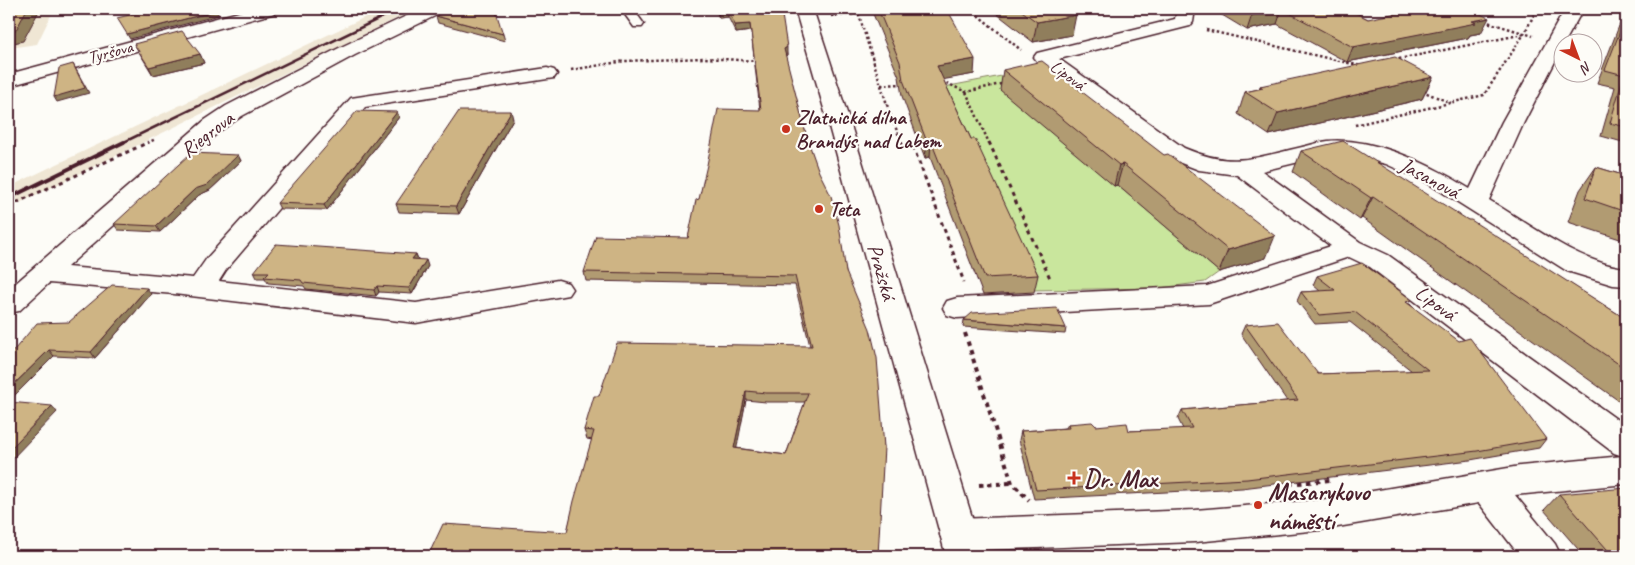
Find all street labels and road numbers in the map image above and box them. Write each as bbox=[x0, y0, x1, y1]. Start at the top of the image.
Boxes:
street label: Tyršova bbox=[85, 35, 137, 69]
street label: Lipová bbox=[1046, 55, 1092, 96]
street label: Riegrova bbox=[175, 104, 240, 163]
street label: Jasanová bbox=[1395, 151, 1466, 205]
street label: Pražská bbox=[862, 241, 903, 305]
street label: Lipová bbox=[1410, 279, 1463, 328]

